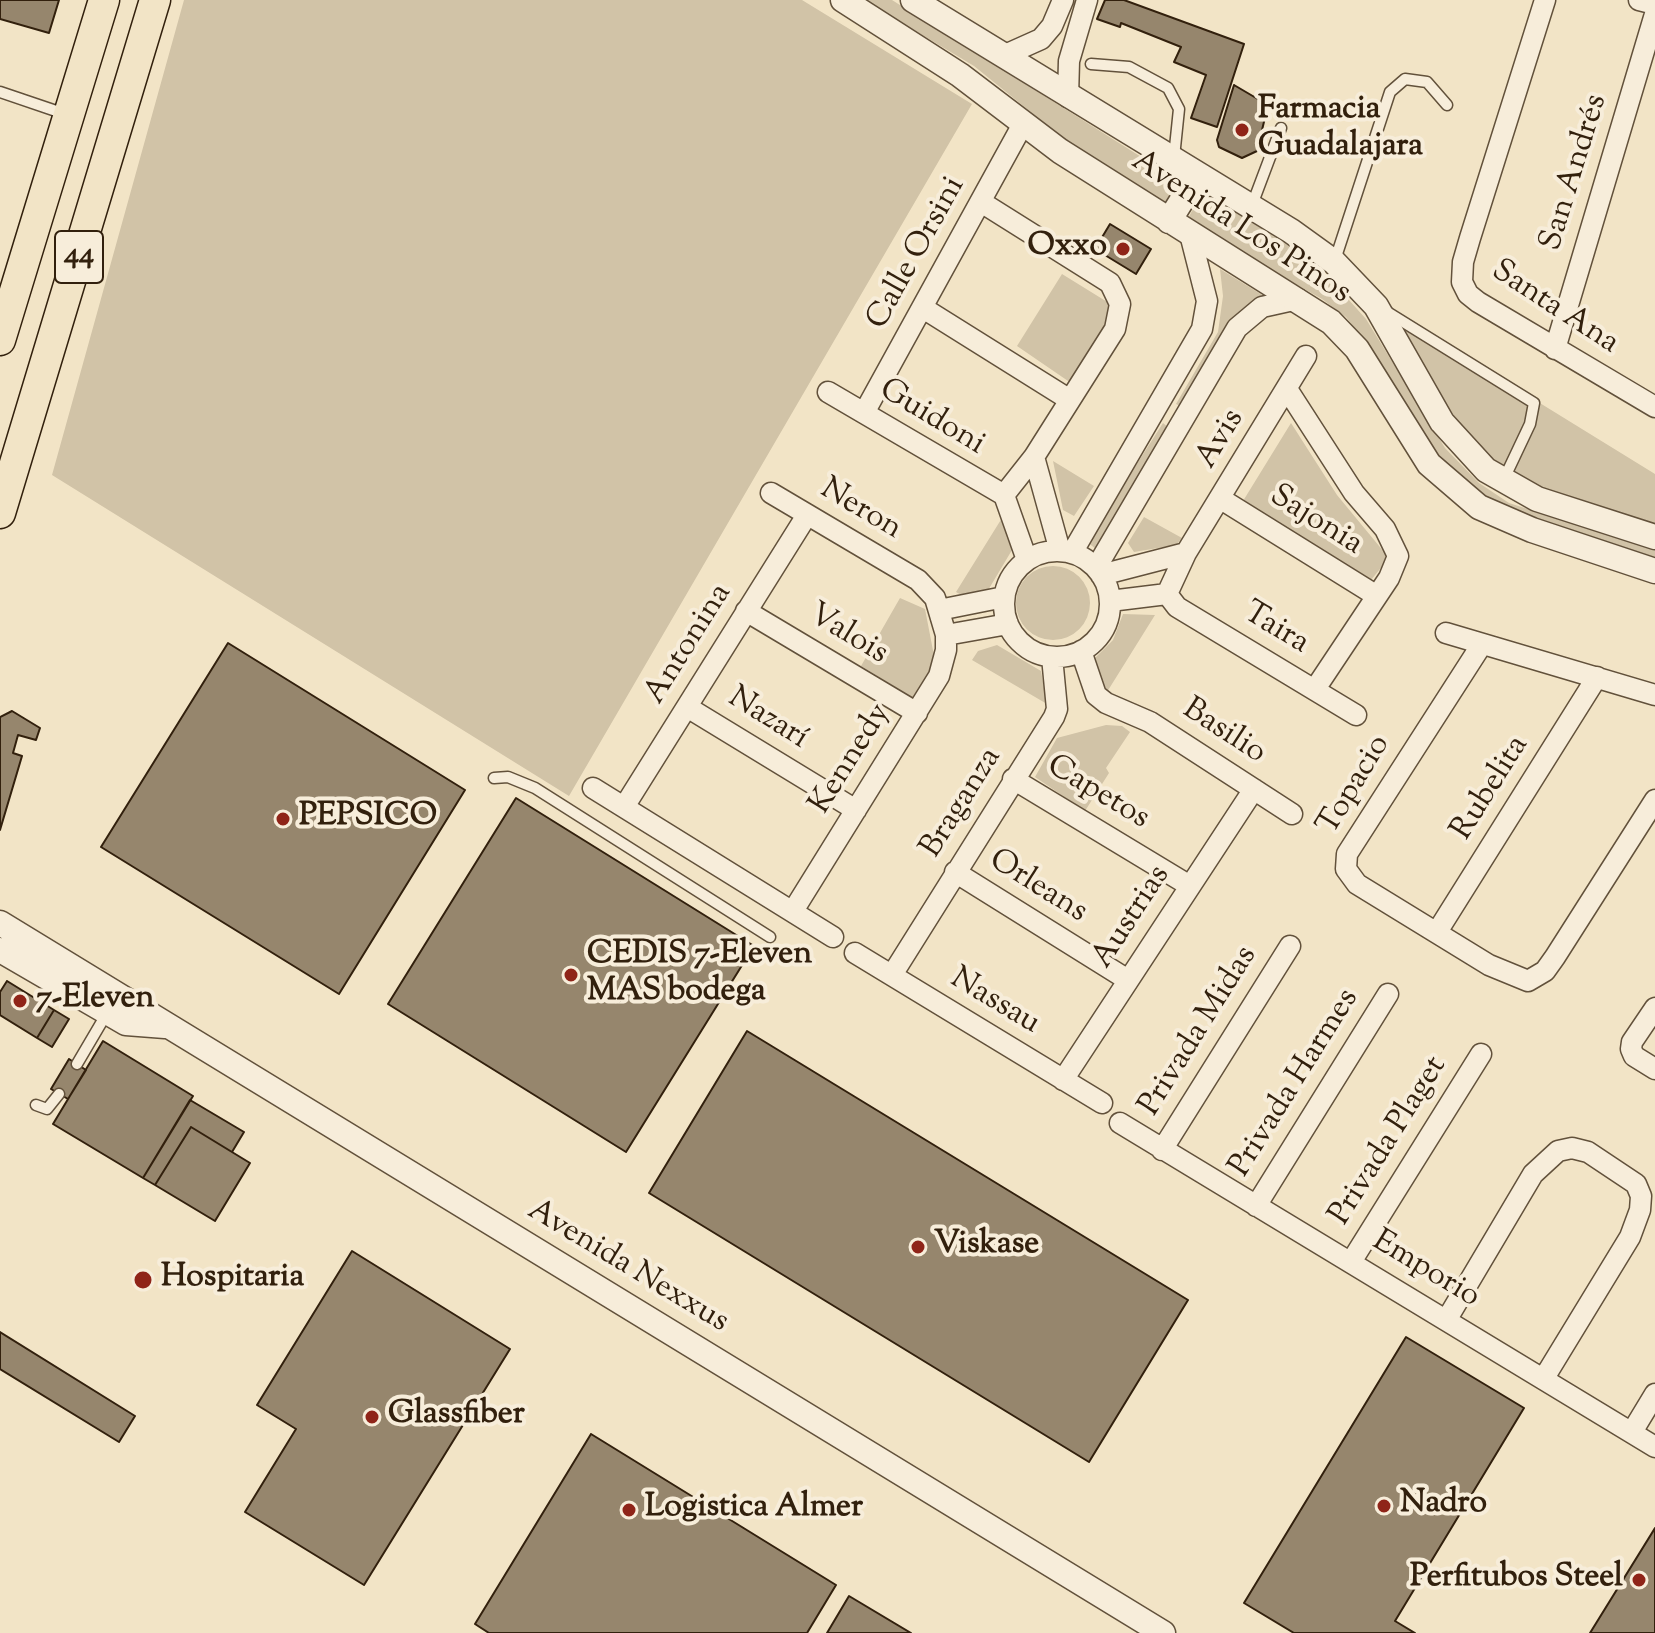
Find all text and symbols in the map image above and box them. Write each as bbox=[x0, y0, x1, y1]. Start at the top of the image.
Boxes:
street label: San Andrés bbox=[1534, 90, 1618, 256]
place label: Farmacia Guadalajara bbox=[1258, 93, 1423, 168]
marker: Farmacia Guadalajara bbox=[1233, 121, 1251, 139]
street label: Avenida Los Pinos bbox=[1123, 144, 1357, 314]
street label: Calle Orsini bbox=[860, 171, 976, 337]
place label: Oxxo bbox=[1028, 230, 1107, 268]
road number: 44 bbox=[55, 231, 103, 283]
marker: Oxxo bbox=[1114, 240, 1132, 258]
street label: Santa Ana bbox=[1483, 254, 1625, 364]
street label: Guidoni bbox=[871, 372, 991, 466]
street label: Avis bbox=[1189, 403, 1255, 477]
street label: Neron bbox=[812, 472, 908, 550]
street label: Sajonia bbox=[1261, 479, 1369, 565]
street label: Antonina bbox=[638, 578, 742, 712]
street label: Taira bbox=[1235, 595, 1315, 665]
street label: Valois bbox=[800, 597, 894, 675]
street label: Nazarí bbox=[720, 681, 814, 759]
street label: Basilio bbox=[1174, 692, 1272, 774]
street label: Kennedy bbox=[803, 698, 901, 822]
street label: Topacio bbox=[1311, 729, 1401, 843]
street label: Rubelita bbox=[1445, 730, 1539, 848]
street label: Braganza bbox=[914, 742, 1012, 866]
street label: Capetos bbox=[1039, 748, 1155, 840]
place label: PEPSICO bbox=[299, 800, 437, 838]
marker: PEPSICO bbox=[274, 810, 292, 828]
street label: Orleans bbox=[981, 843, 1093, 933]
street label: Austrias bbox=[1086, 859, 1180, 977]
place label: CEDIS 7-Eleven MAS bodega bbox=[587, 938, 812, 1013]
street label: Privada Midas bbox=[1133, 940, 1267, 1124]
street label: Nassau bbox=[942, 961, 1046, 1045]
marker: CEDIS 7-Eleven MAS bodega bbox=[562, 966, 580, 984]
place label: 7-Eleven bbox=[36, 982, 154, 1020]
street label: Privada Harmes bbox=[1223, 983, 1369, 1185]
marker: 7-Eleven bbox=[11, 992, 29, 1010]
street label: Privada Plaget bbox=[1323, 1051, 1457, 1233]
street label: Avenida Nexxus bbox=[519, 1193, 735, 1343]
street label: Emporio bbox=[1364, 1224, 1486, 1318]
place label: Viskase bbox=[934, 1228, 1039, 1266]
marker: Viskase bbox=[909, 1238, 927, 1256]
place label: Hospitaria bbox=[161, 1261, 304, 1299]
marker: Hospitaria bbox=[132, 1269, 154, 1291]
place label: Glassfiber bbox=[388, 1398, 525, 1436]
marker: Glassfiber bbox=[363, 1408, 381, 1426]
place label: Nadro bbox=[1400, 1487, 1487, 1525]
place label: Logistica Almer bbox=[645, 1491, 863, 1529]
marker: Nadro bbox=[1375, 1497, 1393, 1515]
marker: Logistica Almer bbox=[620, 1501, 638, 1519]
place label: Perfitubos Steel bbox=[1410, 1561, 1623, 1599]
marker: Perfitubos Steel bbox=[1630, 1571, 1648, 1589]

